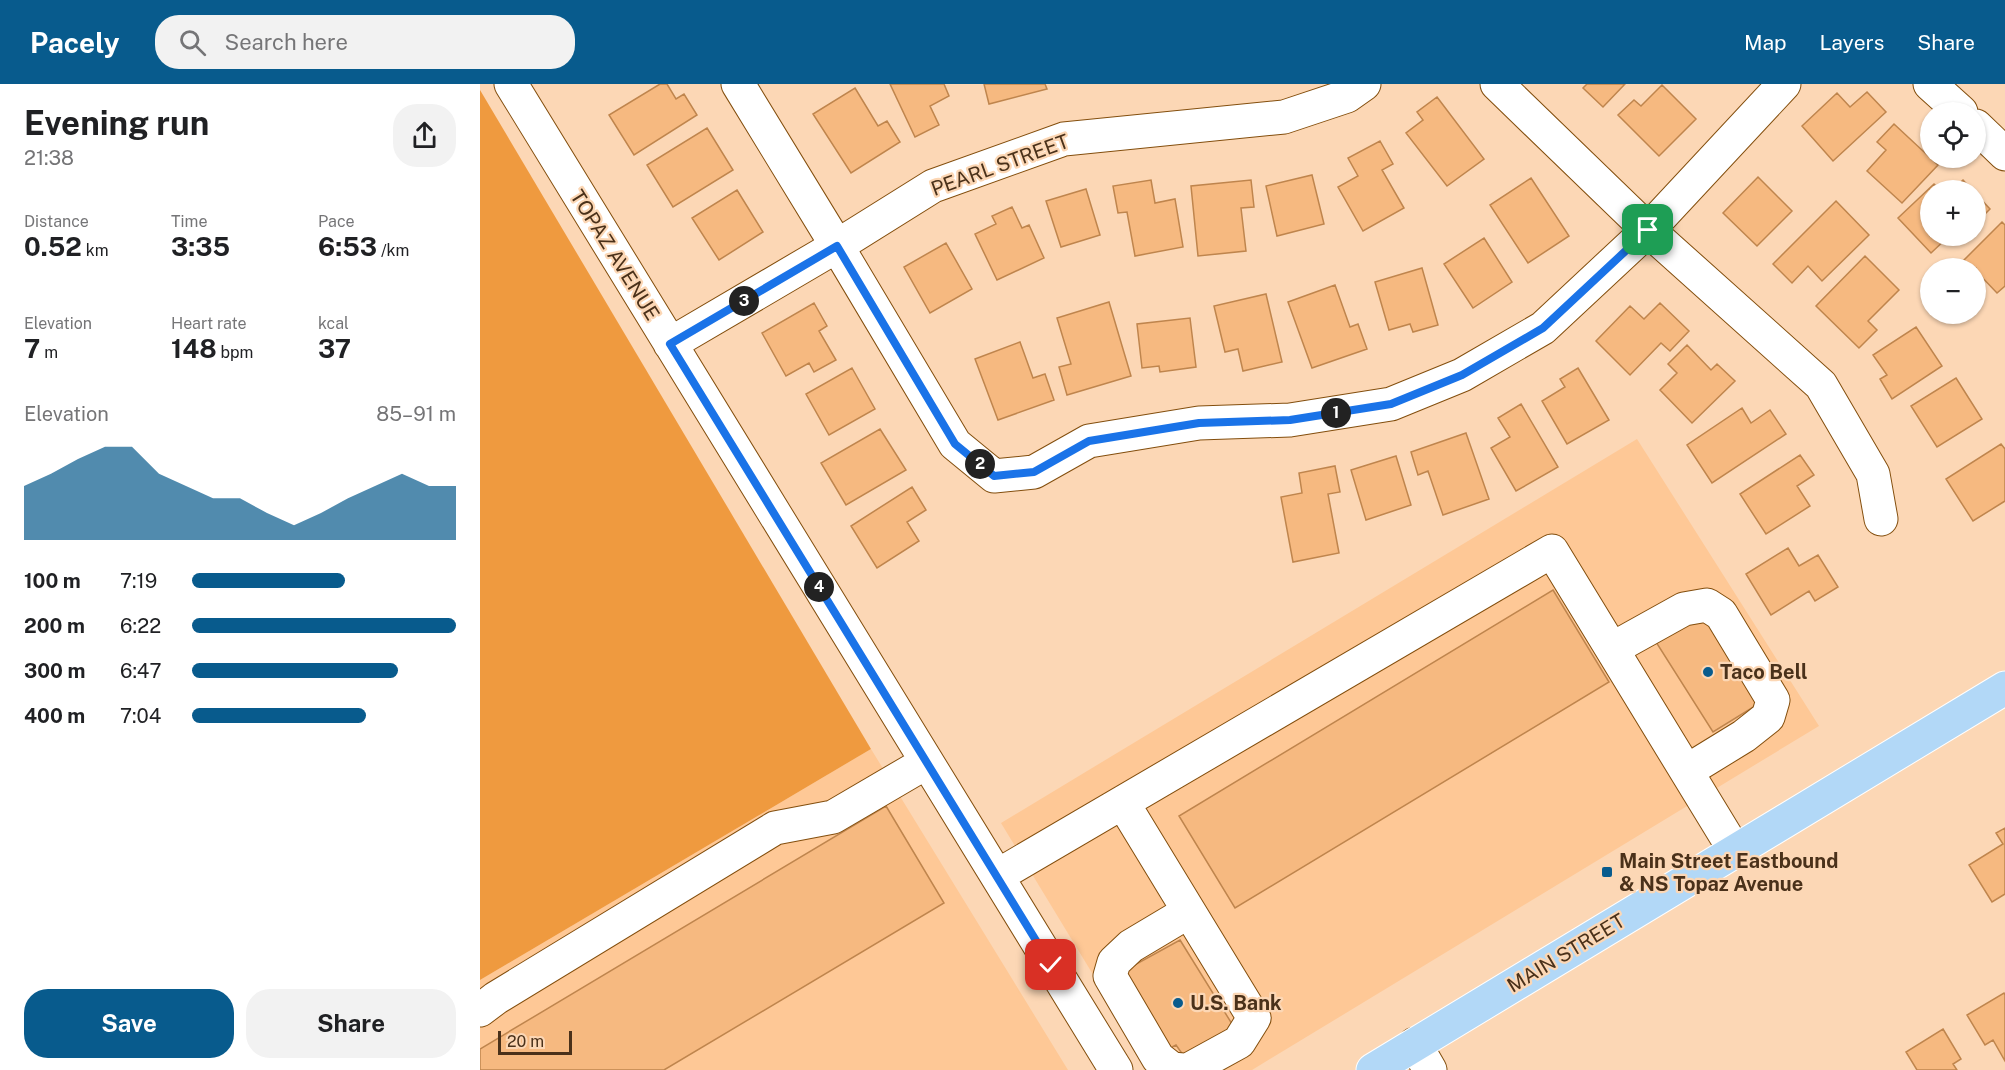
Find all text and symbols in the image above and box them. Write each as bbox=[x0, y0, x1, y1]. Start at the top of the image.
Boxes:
search box bbox=[155, 15, 575, 69]
text: Pacely bbox=[30, 26, 119, 59]
icon: search bbox=[176, 26, 209, 59]
text: Search here bbox=[224, 29, 348, 55]
text: Map bbox=[1744, 30, 1787, 55]
text: Layers bbox=[1820, 30, 1884, 55]
text: Share bbox=[1917, 30, 1975, 55]
map controls bbox=[1920, 102, 1986, 324]
button: locate bbox=[1920, 102, 1986, 168]
text: Evening run bbox=[24, 104, 209, 142]
button: share bbox=[393, 104, 456, 167]
street label: PEARL STREET bbox=[928, 129, 1072, 201]
text: 21:38 bbox=[24, 146, 74, 170]
button: + bbox=[1920, 180, 1986, 246]
street label: TOPAZ AVENUE bbox=[565, 185, 665, 325]
pin bbox=[1622, 204, 1673, 255]
text: Distance bbox=[24, 212, 89, 231]
text: Time bbox=[171, 212, 207, 231]
text: Pace bbox=[318, 212, 355, 231]
icon: arrive bbox=[1631, 213, 1664, 246]
text: 0.52 bbox=[24, 231, 82, 262]
text: 3:35 bbox=[171, 231, 230, 262]
text: 6:53 bbox=[318, 231, 377, 262]
text: km bbox=[82, 241, 109, 260]
text: /km bbox=[377, 241, 409, 260]
button: − bbox=[1920, 258, 1986, 324]
pin: 3 bbox=[729, 286, 759, 316]
text: 3 bbox=[739, 291, 749, 310]
text: Elevation bbox=[24, 314, 92, 333]
text: Heart rate bbox=[171, 314, 247, 333]
text: kcal bbox=[318, 314, 349, 333]
text: 7 bbox=[24, 333, 40, 364]
text: 148 bbox=[171, 333, 217, 364]
text: 37 bbox=[318, 333, 351, 364]
text: m bbox=[40, 343, 58, 362]
text: bpm bbox=[217, 343, 253, 362]
pin: 1 bbox=[1321, 398, 1351, 428]
text: Elevation bbox=[24, 402, 109, 426]
text: 85–91 m bbox=[376, 402, 456, 426]
text: 1 bbox=[1333, 403, 1339, 422]
pin: 2 bbox=[965, 449, 995, 479]
text: 2 bbox=[975, 454, 985, 473]
text: 100 m bbox=[24, 569, 81, 593]
text: 7:19 bbox=[120, 569, 157, 593]
pin: 4 bbox=[804, 572, 834, 602]
text: 4 bbox=[814, 577, 824, 596]
text: 200 m bbox=[24, 614, 85, 638]
text: 6:22 bbox=[120, 614, 161, 638]
text: 300 m bbox=[24, 659, 85, 683]
text: 6:47 bbox=[120, 659, 161, 683]
place label: Taco Bell bbox=[1720, 660, 1808, 684]
marker: Taco Bell bbox=[1701, 665, 1715, 679]
text: 400 m bbox=[24, 704, 85, 728]
text: 7:04 bbox=[120, 704, 161, 728]
place label: Main Street Eastbound & NS Topaz Avenue bbox=[1619, 849, 1838, 896]
marker: Main Street Eastbound & NS Topaz Avenue bbox=[1600, 865, 1614, 879]
street label: MAIN STREET bbox=[1503, 908, 1629, 998]
pin bbox=[1025, 939, 1076, 990]
icon: check bbox=[1034, 948, 1067, 981]
button: Save bbox=[24, 989, 234, 1058]
button: Share bbox=[246, 989, 456, 1058]
place label: U.S. Bank bbox=[1190, 991, 1282, 1015]
marker: U.S. Bank bbox=[1171, 996, 1185, 1010]
scale bar bbox=[498, 1028, 572, 1056]
text: 20 m bbox=[507, 1032, 544, 1051]

